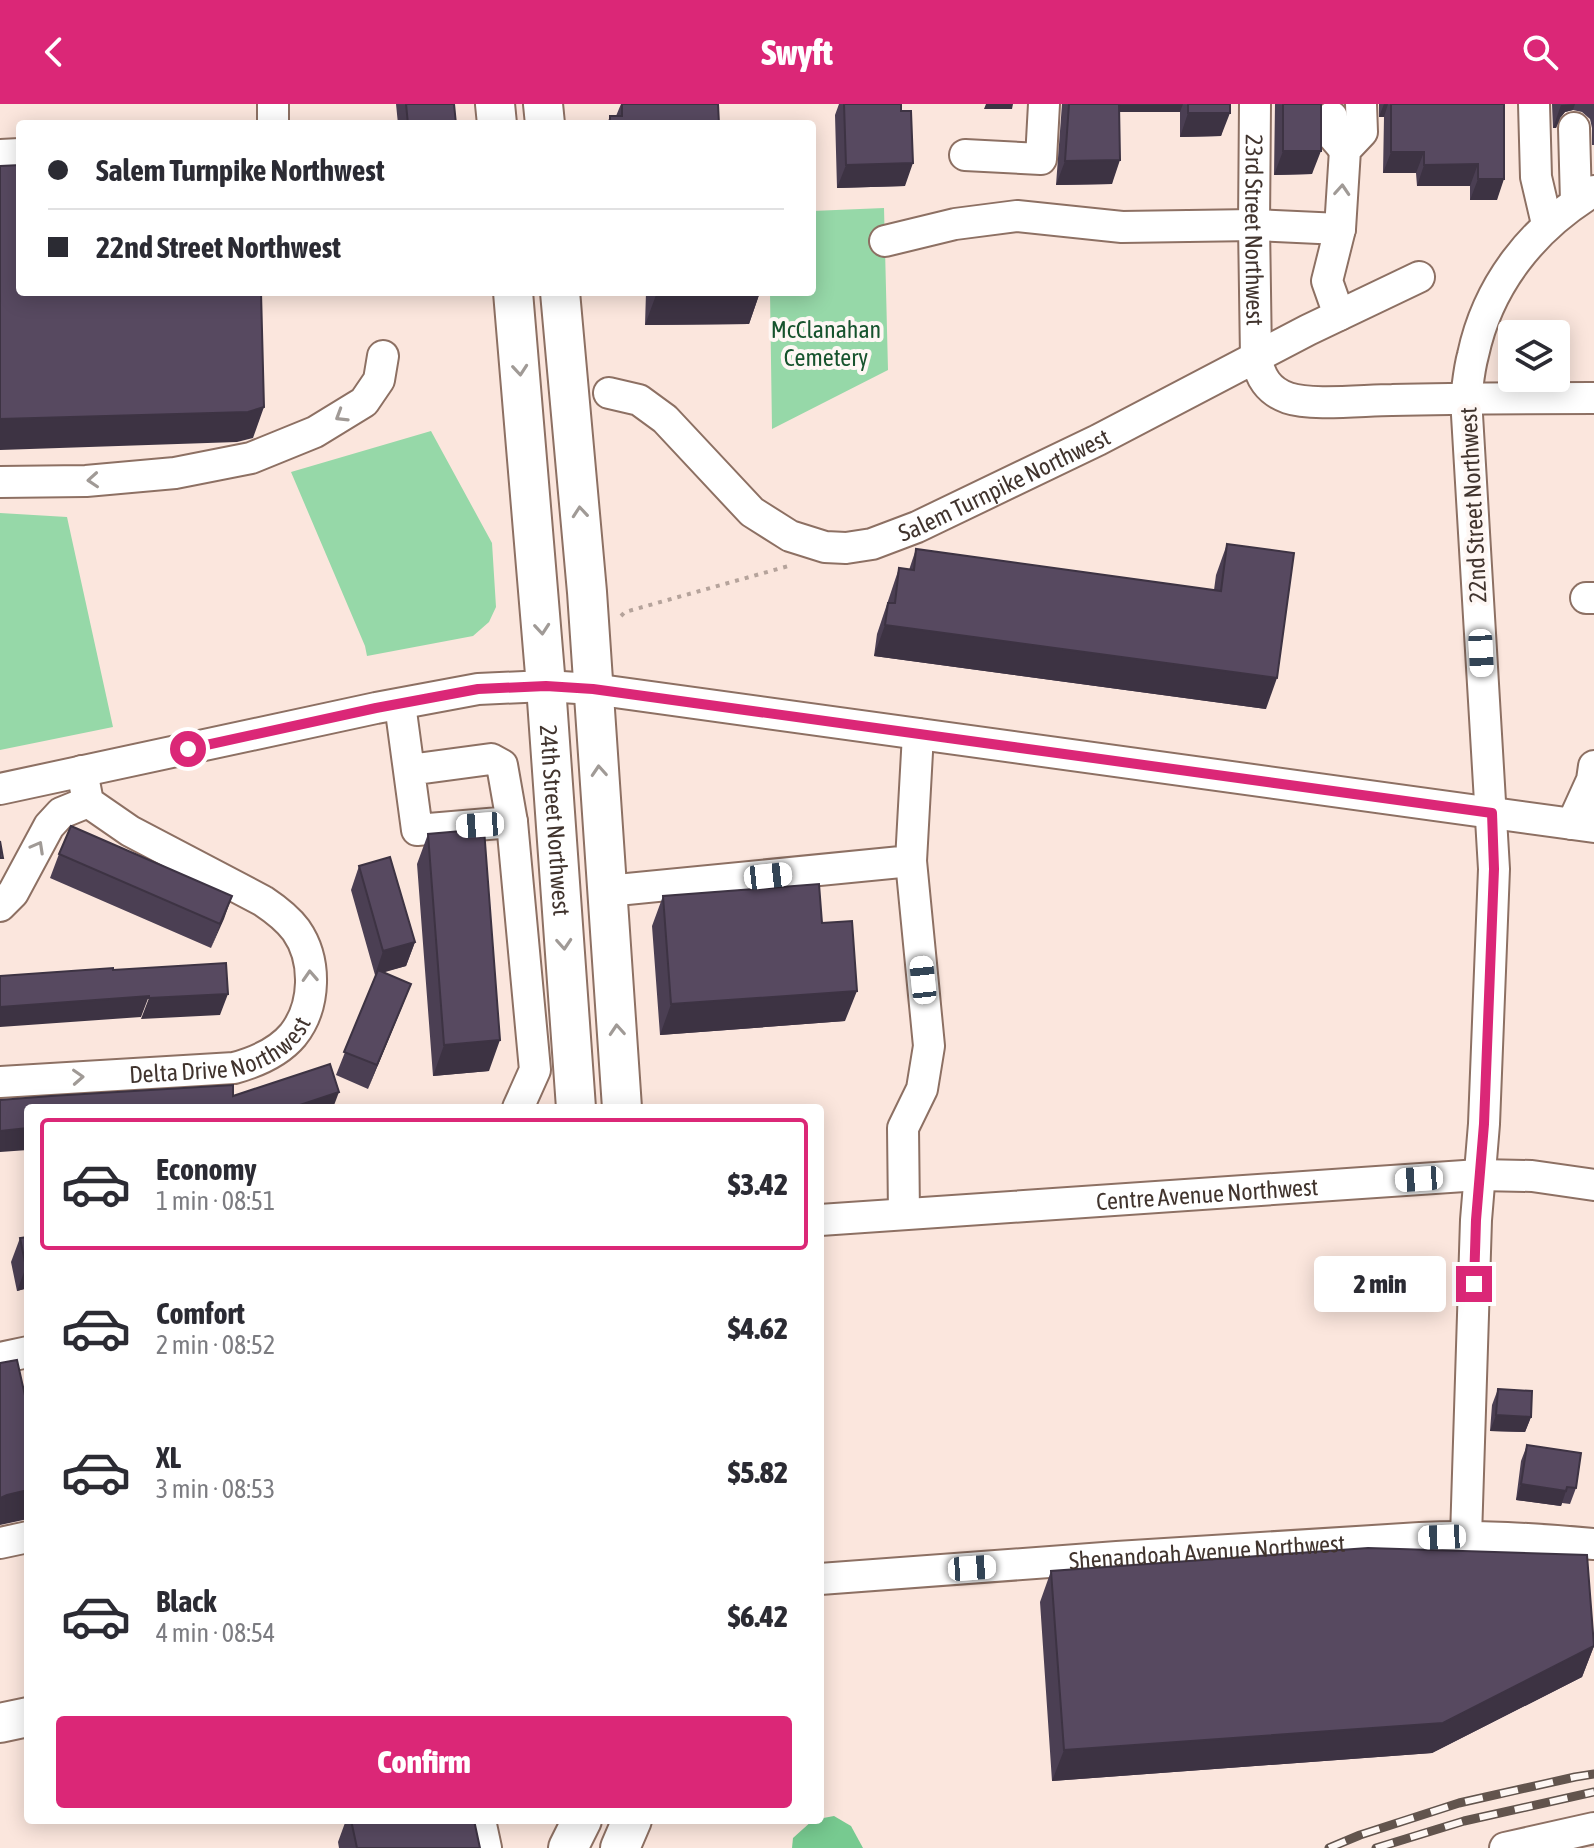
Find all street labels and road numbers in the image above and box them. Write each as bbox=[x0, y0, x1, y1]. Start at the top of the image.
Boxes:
street label: 23rd Street Northwest bbox=[1240, 134, 1269, 326]
street label: 22nd Street Northwest bbox=[1454, 406, 1492, 604]
street label: Salem Turnpike Northwest bbox=[895, 423, 1114, 546]
street label: 24th Street Northwest bbox=[535, 724, 576, 917]
street label: Delta Drive Northwest bbox=[128, 1012, 315, 1088]
street label: Centre Avenue Northwest bbox=[1095, 1173, 1319, 1215]
street label: Shenandoah Avenue Northwest bbox=[1068, 1529, 1346, 1574]

